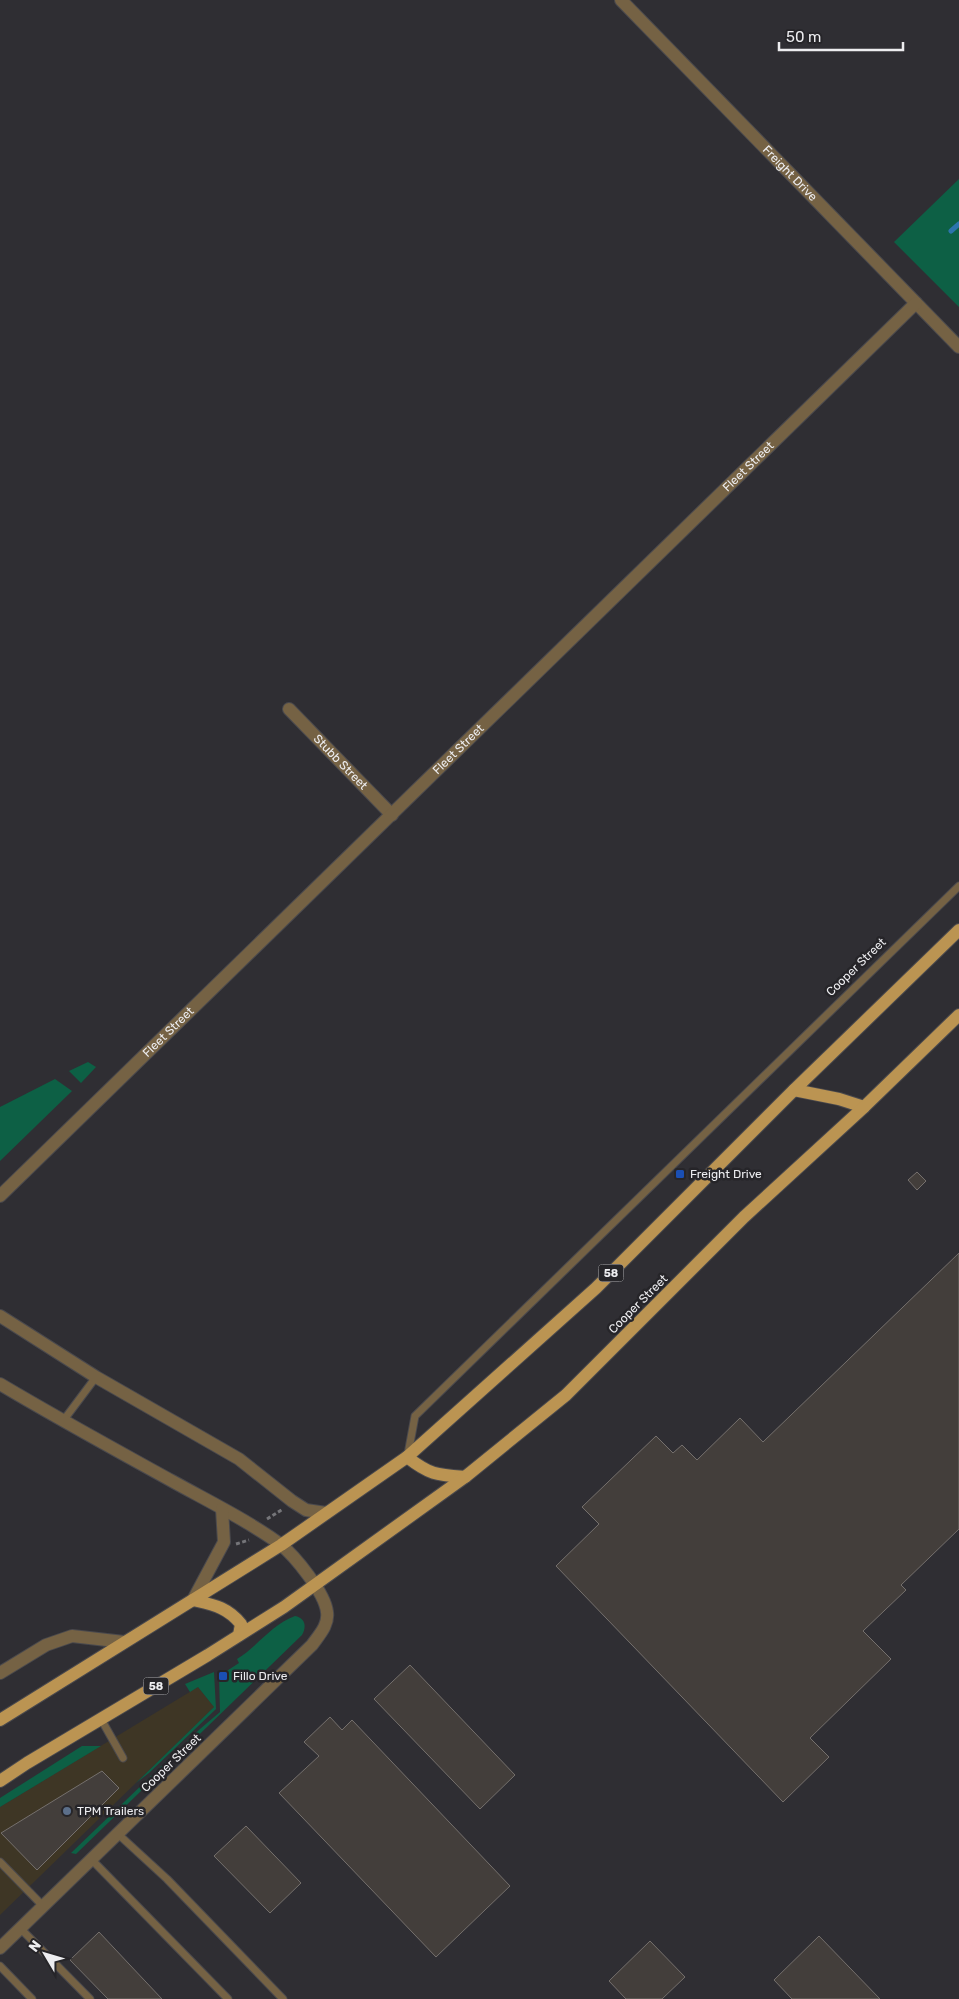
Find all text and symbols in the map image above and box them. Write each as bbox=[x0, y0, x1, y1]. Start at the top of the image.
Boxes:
scale bar bbox=[779, 20, 903, 52]
text: 50 m bbox=[786, 28, 821, 46]
street label: Freight Drive bbox=[760, 143, 820, 204]
street label: Fleet Street bbox=[720, 438, 777, 494]
street label: Fleet Street bbox=[430, 721, 487, 777]
street label: Stubb Street bbox=[311, 732, 371, 793]
street label: Cooper Street bbox=[823, 935, 889, 999]
street label: Fleet Street bbox=[140, 1004, 197, 1060]
place label: Freight Drive bbox=[690, 1167, 762, 1181]
marker: Freight Drive bbox=[674, 1168, 686, 1180]
road number: 58 bbox=[598, 1264, 624, 1282]
street label: Cooper Street bbox=[606, 1271, 671, 1336]
place label: Fillo Drive bbox=[233, 1669, 288, 1683]
marker: Fillo Drive bbox=[217, 1670, 229, 1682]
road number: 58 bbox=[144, 1678, 168, 1694]
street label: Cooper Street bbox=[138, 1731, 204, 1795]
place label: TPM Trailers bbox=[77, 1804, 144, 1818]
marker: TPM Trailers bbox=[61, 1805, 73, 1817]
north arrow bbox=[20, 1929, 70, 1979]
text: N bbox=[25, 1937, 45, 1956]

